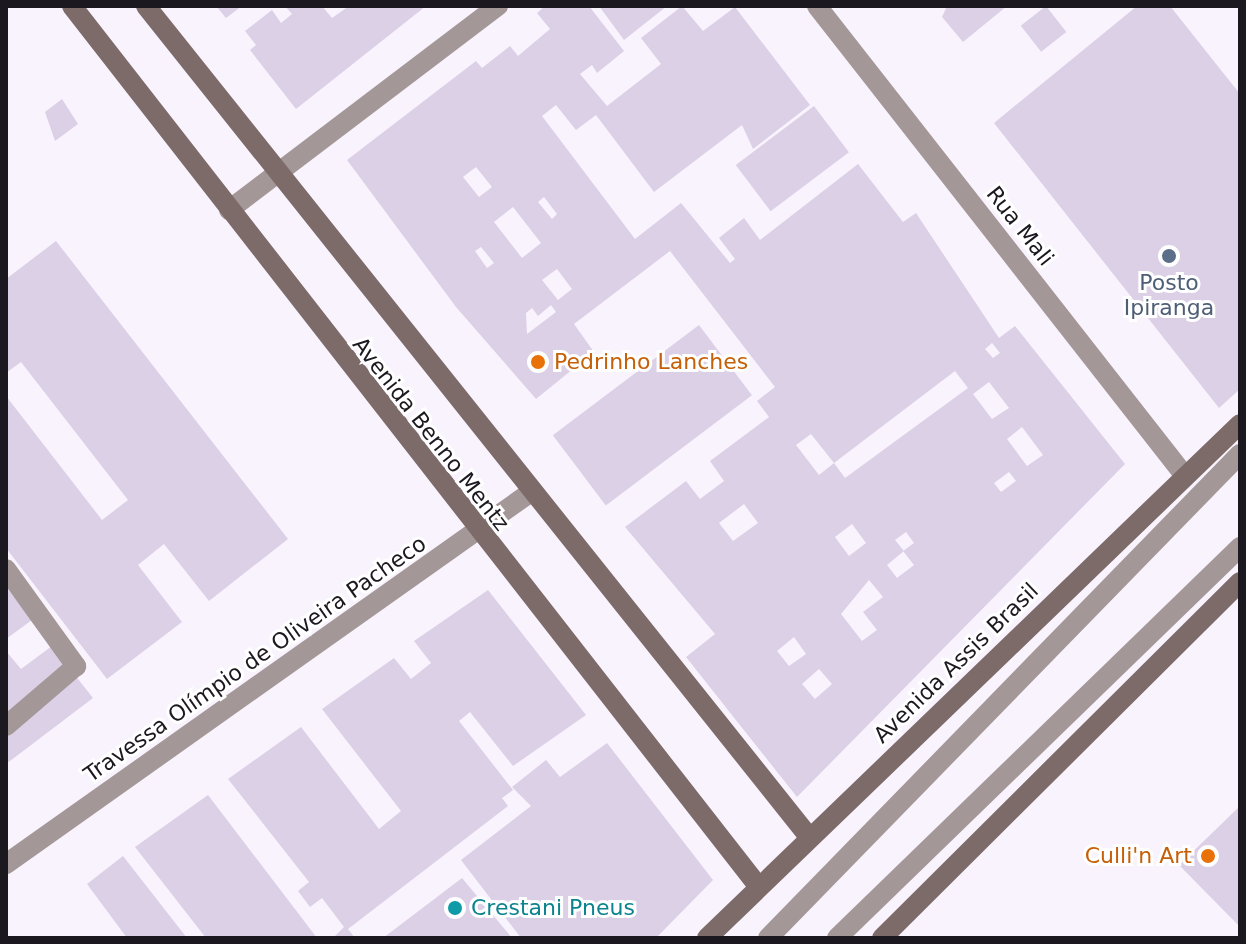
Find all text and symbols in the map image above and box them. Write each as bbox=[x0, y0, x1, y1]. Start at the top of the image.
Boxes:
street label: Rua Mali bbox=[981, 181, 1059, 271]
marker: Posto Ipiranga bbox=[1160, 247, 1178, 265]
place label: Posto Ipiranga bbox=[1124, 269, 1214, 320]
street label: Avenida Benno Mentz bbox=[347, 332, 515, 536]
place label: Pedrinho Lanches bbox=[554, 349, 748, 375]
marker: Pedrinho Lanches bbox=[529, 353, 547, 371]
street label: Travessa Olímpio de Oliveira Pacheco bbox=[79, 530, 431, 788]
street label: Avenida Assis Brasil bbox=[868, 578, 1044, 748]
place label: Culli'n Art bbox=[1085, 843, 1192, 869]
marker: Culli'n Art bbox=[1199, 847, 1217, 865]
place label: Crestani Pneus bbox=[471, 895, 635, 921]
marker: Crestani Pneus bbox=[446, 899, 464, 917]

